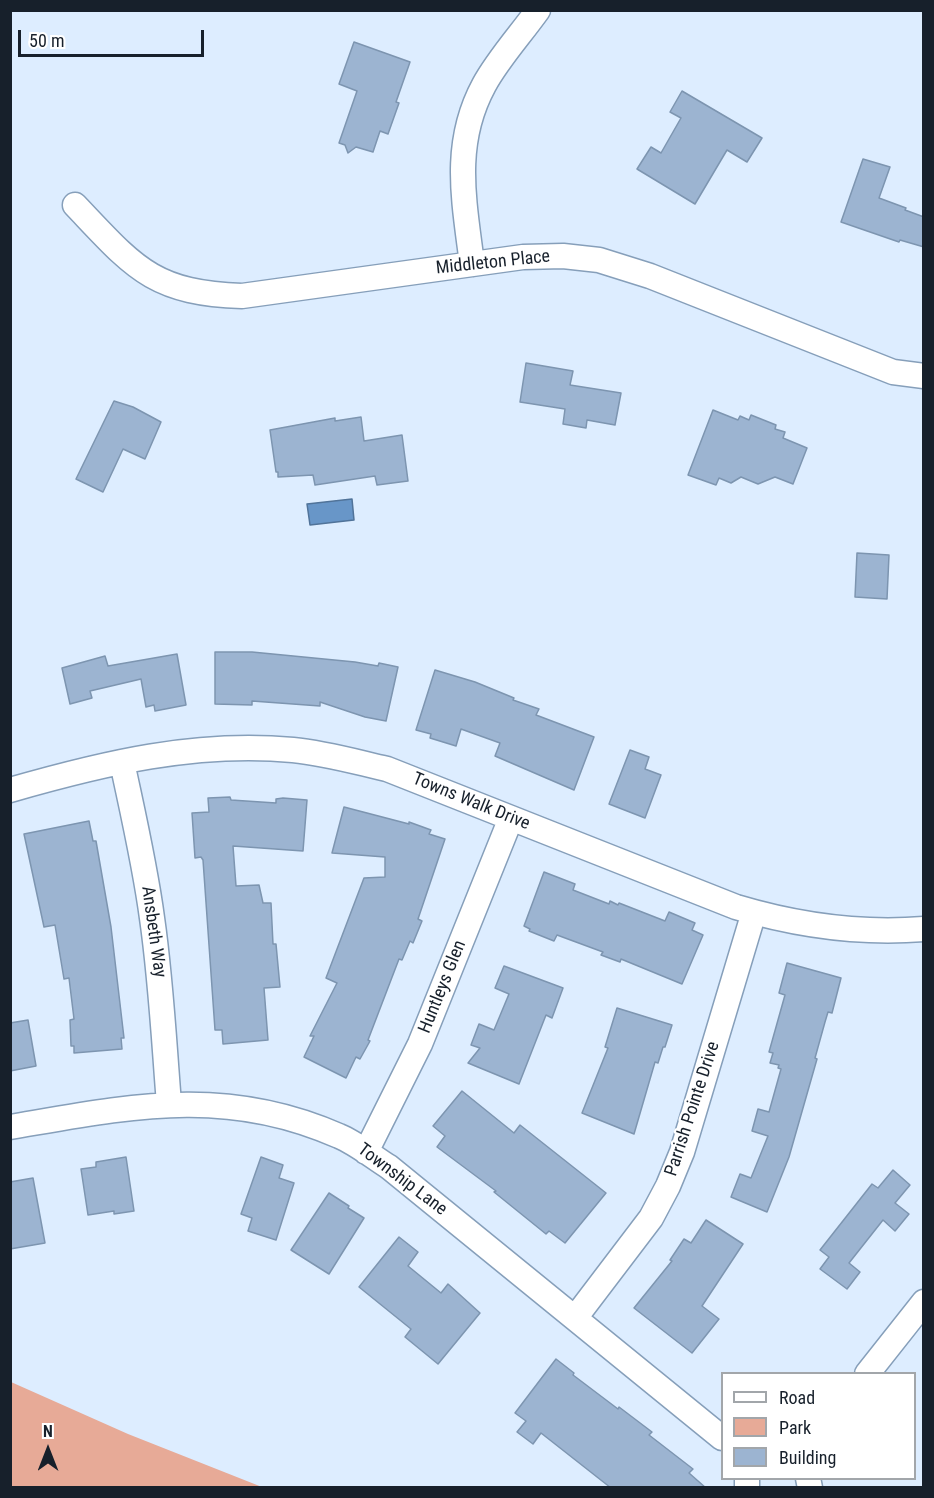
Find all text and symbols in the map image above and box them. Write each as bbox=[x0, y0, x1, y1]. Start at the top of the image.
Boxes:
scale bar bbox=[21, 18, 207, 56]
text: 50 m bbox=[29, 30, 64, 51]
street label: Middleton Place bbox=[435, 246, 551, 280]
street label: Towns Walk Drive bbox=[409, 769, 533, 835]
street label: Ansbeth Way bbox=[136, 885, 170, 979]
street label: Huntleys Glen bbox=[415, 937, 471, 1037]
street label: Parrish Pointe Drive bbox=[661, 1039, 725, 1179]
street label: Township Lane bbox=[353, 1139, 451, 1221]
legend bbox=[721, 1372, 916, 1480]
text: Road bbox=[779, 1387, 815, 1408]
text: Park bbox=[779, 1417, 811, 1438]
north arrow bbox=[18, 1420, 78, 1480]
text: N bbox=[43, 1422, 53, 1441]
text: Building bbox=[779, 1447, 836, 1468]

